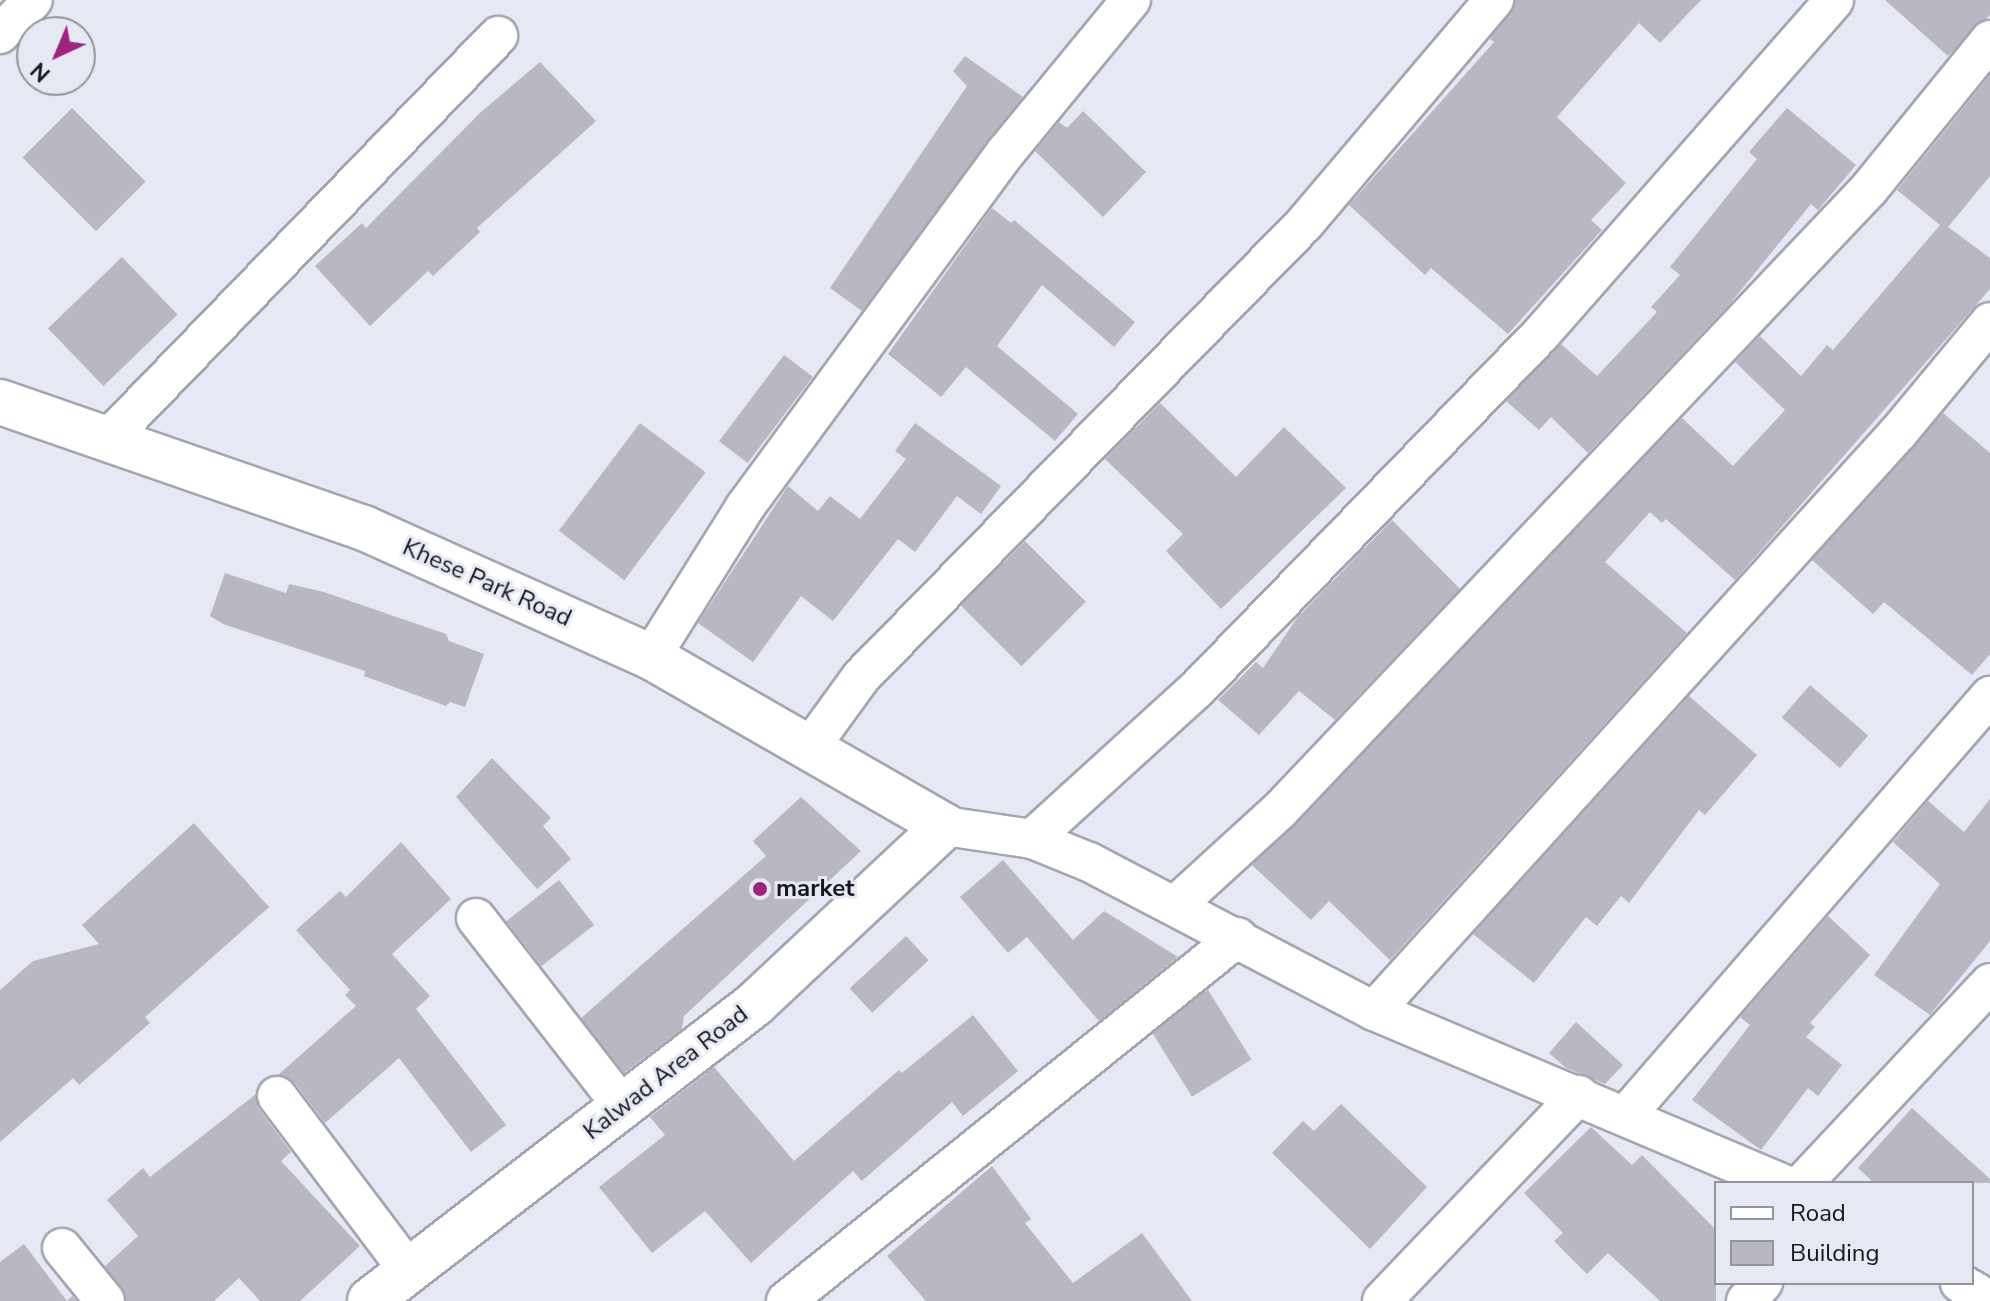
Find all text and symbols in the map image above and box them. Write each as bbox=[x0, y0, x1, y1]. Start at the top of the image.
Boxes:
north arrow bbox=[16, 16, 96, 96]
text: N bbox=[24, 55, 57, 88]
street label: Khese Park Road bbox=[398, 533, 576, 633]
place label: market bbox=[776, 875, 854, 903]
marker: market bbox=[751, 880, 769, 898]
street label: Kalwad Area Road bbox=[578, 1000, 754, 1146]
legend bbox=[1714, 1181, 1974, 1285]
text: Road bbox=[1790, 1197, 1846, 1229]
text: Building bbox=[1790, 1237, 1880, 1269]

